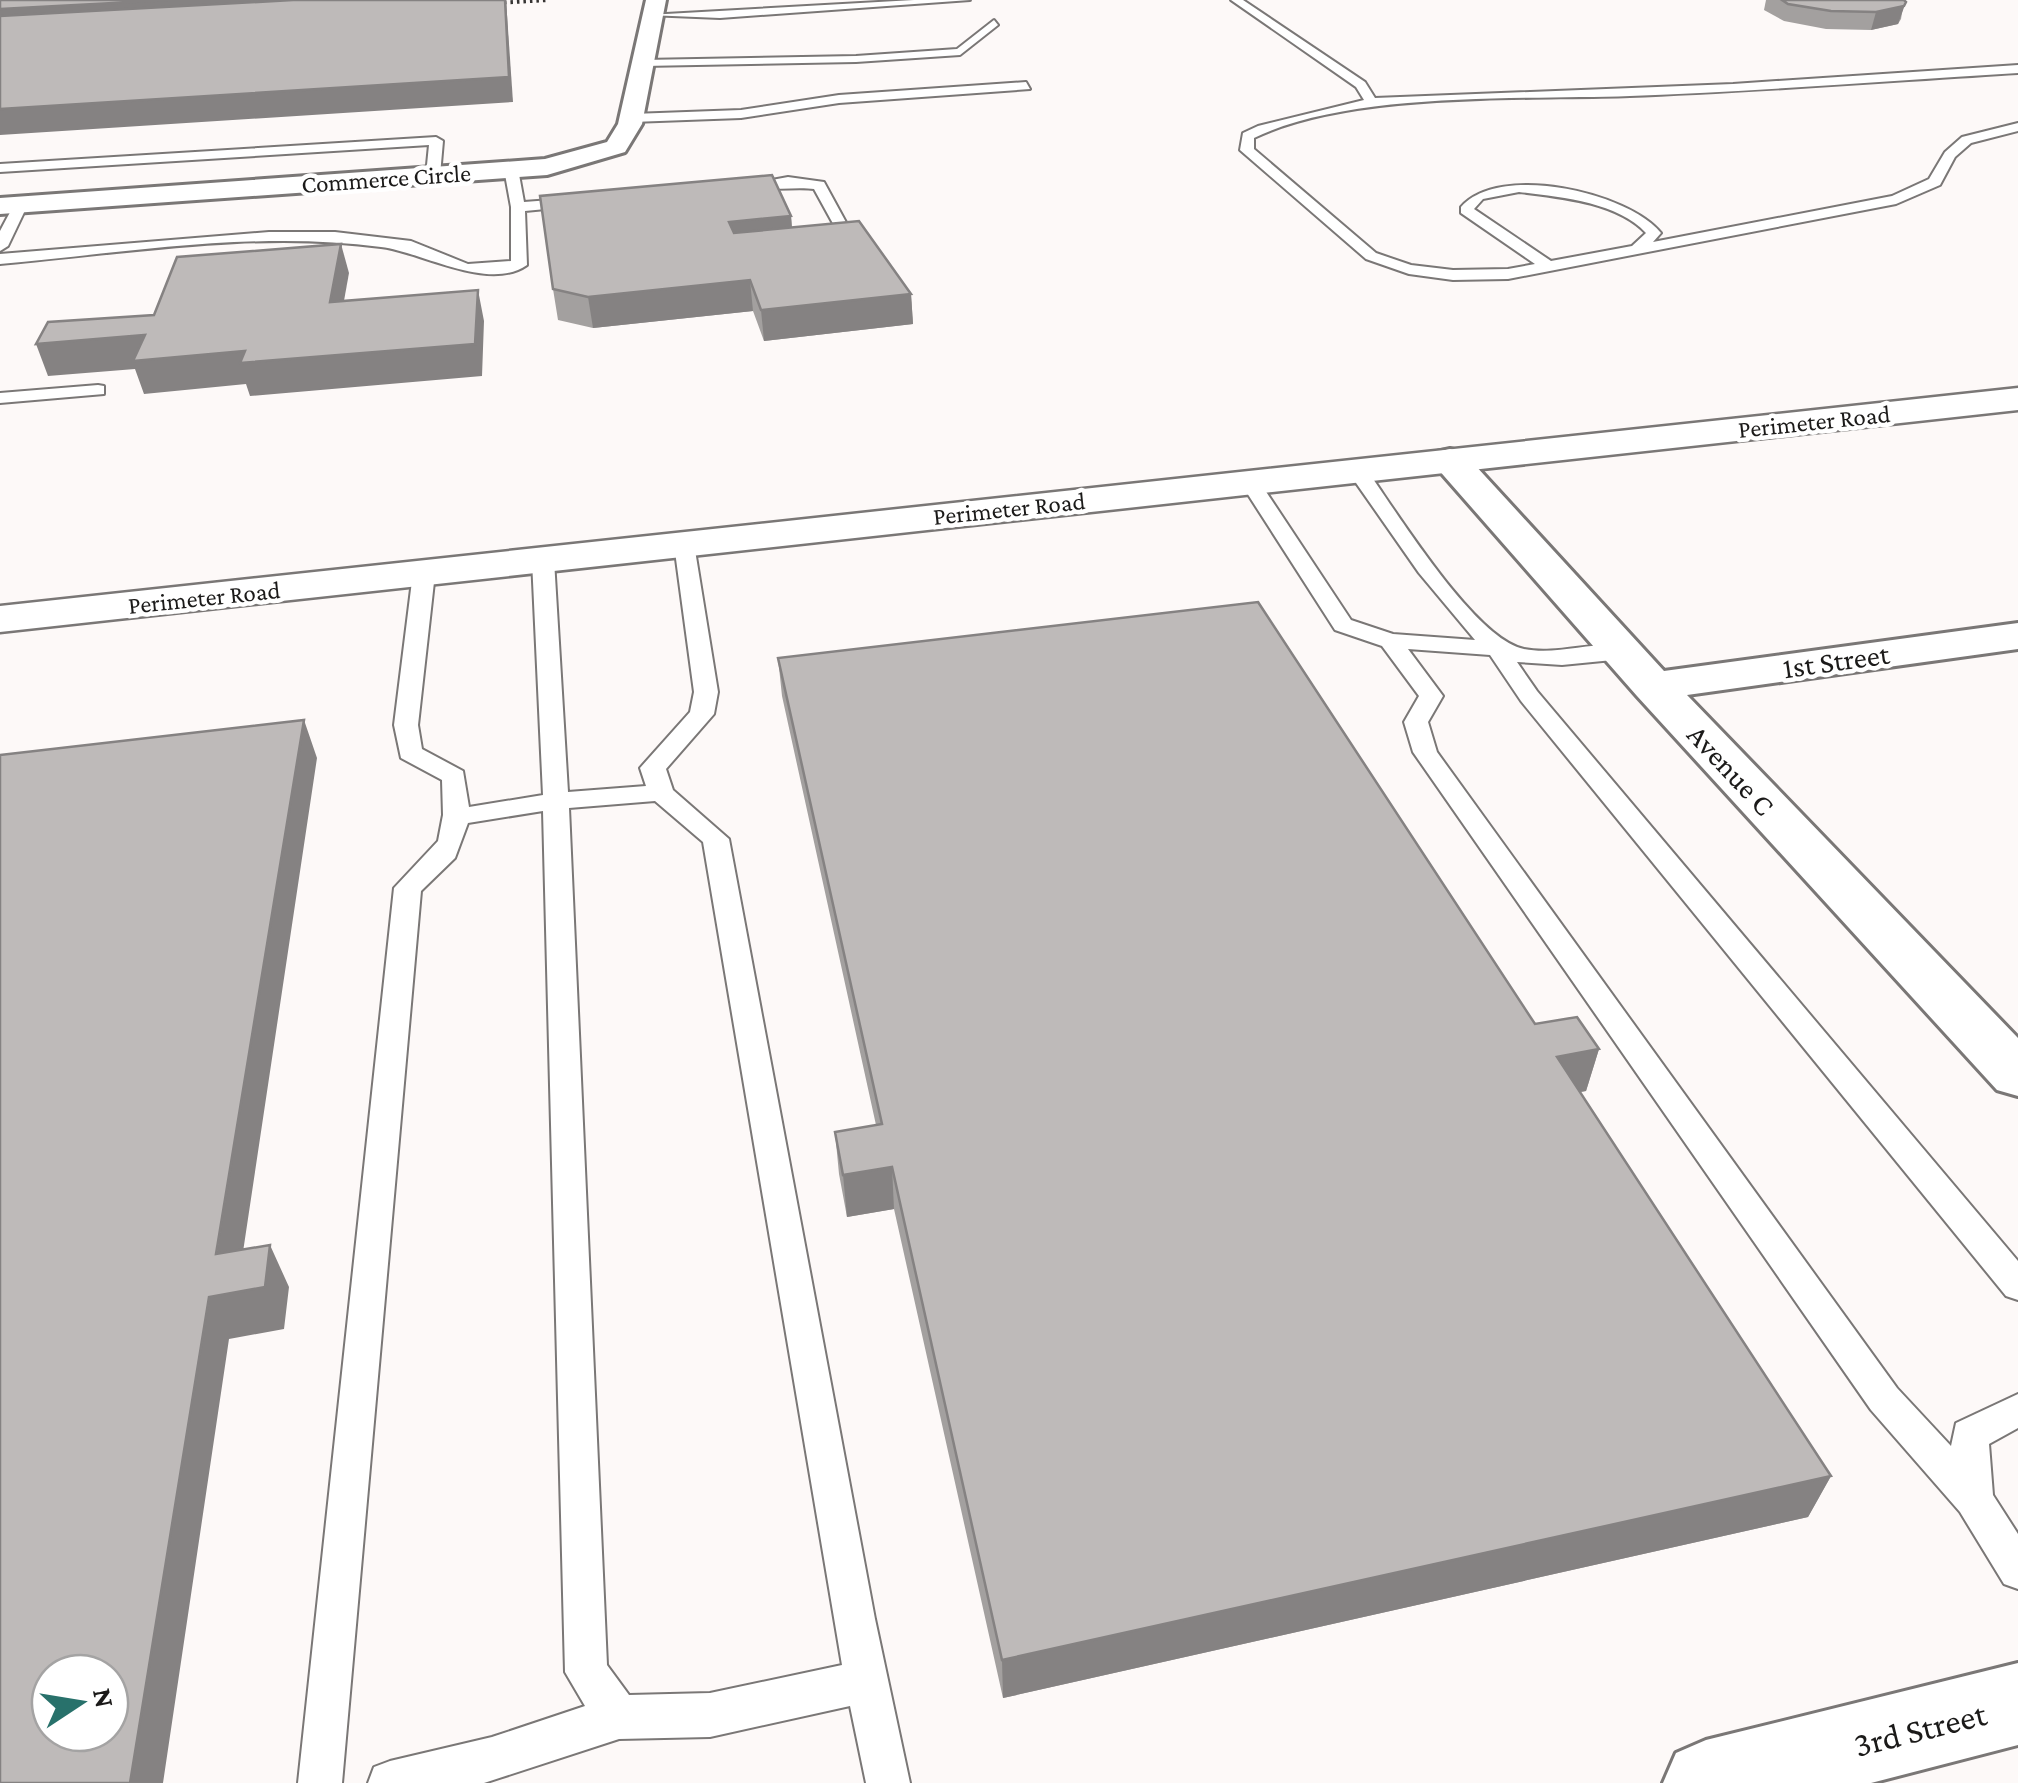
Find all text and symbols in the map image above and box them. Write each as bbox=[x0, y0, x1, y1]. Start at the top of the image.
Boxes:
street label: Commerce Circle bbox=[300, 159, 472, 198]
street label: Perimeter Road bbox=[1737, 400, 1891, 443]
street label: Perimeter Road bbox=[932, 487, 1086, 530]
street label: Perimeter Road bbox=[127, 576, 281, 619]
street label: 1st Street bbox=[1780, 637, 1893, 684]
street label: Avenue C bbox=[1681, 718, 1782, 822]
north arrow bbox=[30, 1653, 130, 1753]
text: N bbox=[87, 1685, 121, 1710]
street label: 3rd Street bbox=[1850, 1694, 1991, 1765]

